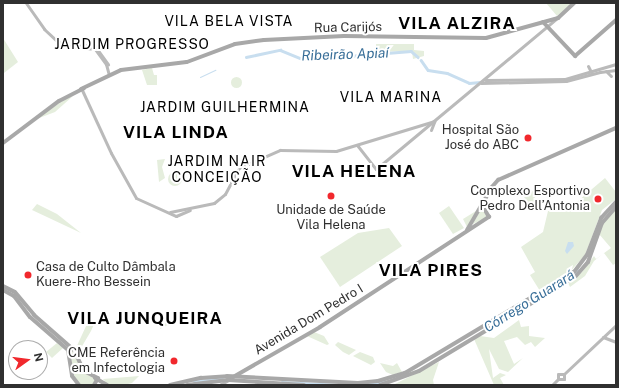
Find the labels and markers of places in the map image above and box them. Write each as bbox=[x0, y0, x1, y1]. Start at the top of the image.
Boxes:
place label: Hospital São José do ABC bbox=[442, 123, 519, 154]
marker: Hospital São José do ABC bbox=[522, 132, 534, 144]
place label: Complexo Esportivo Pedro Dell’Antonia bbox=[470, 184, 590, 215]
marker: Unidade de Saúde Vila Helena bbox=[325, 190, 337, 202]
marker: Complexo Esportivo Pedro Dell’Antonia bbox=[593, 194, 603, 204]
place label: Unidade de Saúde Vila Helena bbox=[276, 203, 386, 234]
place label: Casa de Culto Dâmbala Kuere-Rho Bessein bbox=[36, 260, 176, 291]
marker: Casa de Culto Dâmbala Kuere-Rho Bessein bbox=[23, 270, 33, 280]
place label: CME Referência em Infectologia bbox=[68, 346, 165, 377]
marker: CME Referência em Infectologia bbox=[168, 355, 180, 367]

